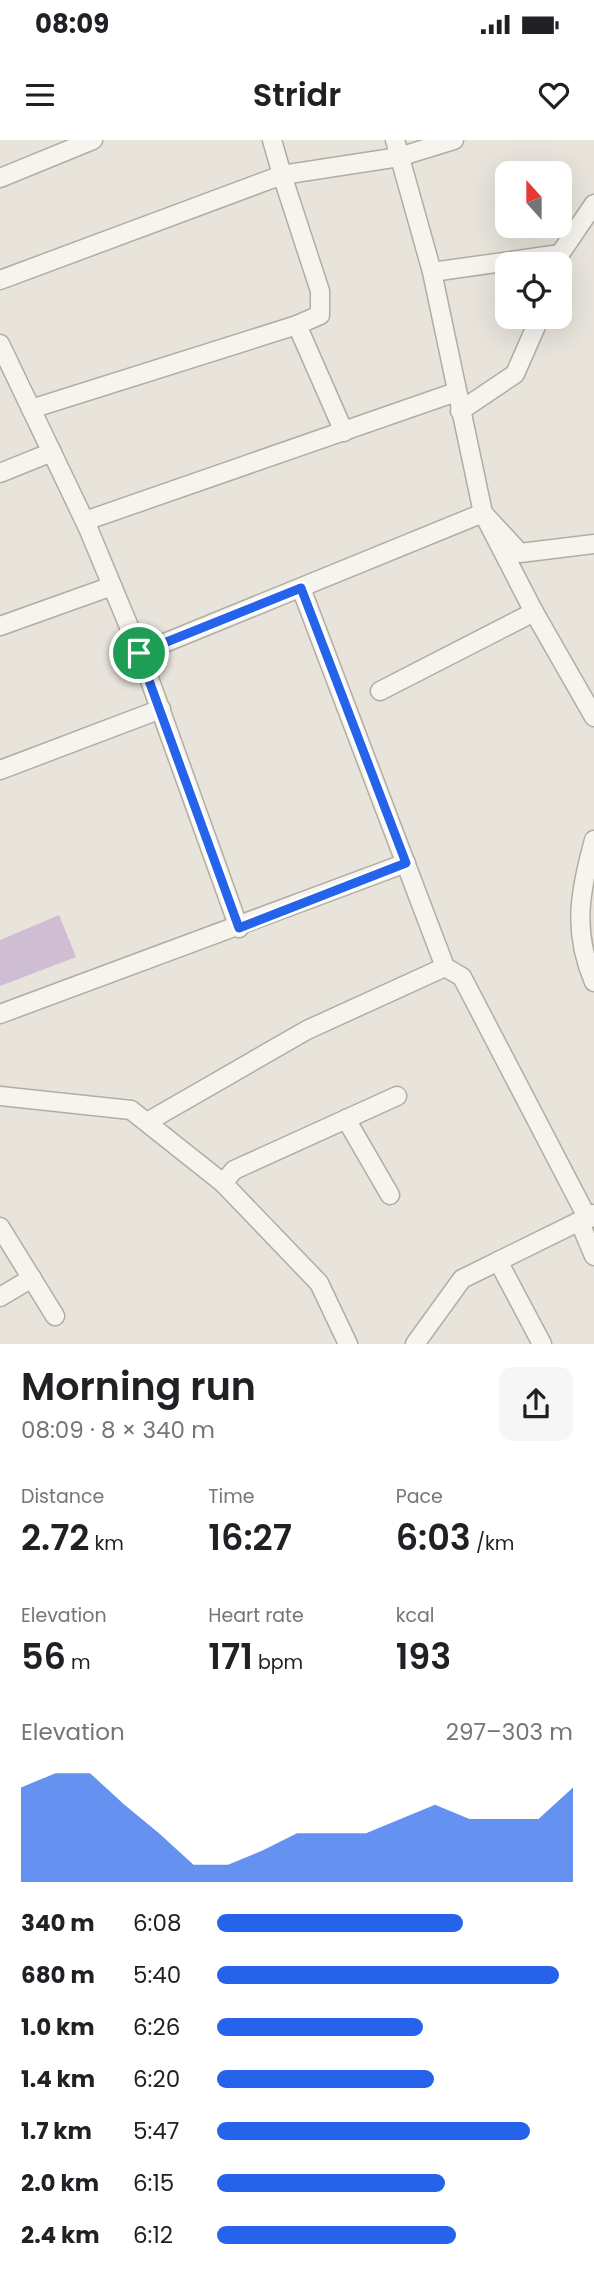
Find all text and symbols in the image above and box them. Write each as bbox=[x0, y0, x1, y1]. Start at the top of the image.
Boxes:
text: 08:09 bbox=[35, 6, 109, 42]
text: Stridr bbox=[253, 72, 341, 117]
icon: menu bbox=[21, 76, 59, 114]
icon: heart bbox=[535, 76, 573, 114]
north arrow bbox=[495, 161, 572, 238]
map controls bbox=[495, 161, 572, 329]
button: locate bbox=[495, 252, 572, 329]
pin bbox=[109, 623, 169, 683]
icon: arrive bbox=[120, 634, 158, 672]
text: Morning run bbox=[21, 1360, 256, 1413]
button: share bbox=[499, 1367, 573, 1441]
text: 08:09 · 8 × 340 m bbox=[21, 1414, 215, 1446]
text: Distance bbox=[21, 1483, 104, 1510]
text: Time bbox=[208, 1483, 255, 1510]
text: Pace bbox=[396, 1483, 443, 1510]
text: 2.72 bbox=[21, 1513, 89, 1562]
text: 16:27 bbox=[208, 1513, 292, 1562]
text: 6:03 bbox=[396, 1513, 471, 1562]
text: km bbox=[89, 1530, 124, 1557]
text: /km bbox=[471, 1530, 514, 1557]
text: Elevation bbox=[21, 1602, 107, 1629]
text: Heart rate bbox=[208, 1602, 304, 1629]
text: kcal bbox=[396, 1602, 435, 1629]
text: 56 bbox=[21, 1632, 66, 1681]
text: 171 bbox=[208, 1632, 253, 1681]
text: 193 bbox=[396, 1632, 451, 1681]
text: m bbox=[66, 1649, 91, 1676]
text: bpm bbox=[253, 1649, 303, 1676]
text: Elevation bbox=[21, 1716, 125, 1748]
text: 297–303 m bbox=[446, 1716, 573, 1748]
text: 340 m bbox=[21, 1907, 95, 1939]
text: 6:08 bbox=[133, 1907, 181, 1939]
text: 680 m bbox=[21, 1959, 95, 1991]
text: 5:40 bbox=[133, 1959, 181, 1991]
text: 1.0 km bbox=[21, 2011, 95, 2043]
text: 6:26 bbox=[133, 2011, 180, 2043]
text: 1.4 km bbox=[21, 2063, 95, 2095]
text: 6:20 bbox=[133, 2063, 180, 2095]
text: 1.7 km bbox=[21, 2115, 92, 2147]
text: 5:47 bbox=[133, 2115, 179, 2147]
text: 2.0 km bbox=[21, 2167, 99, 2199]
text: 6:15 bbox=[133, 2167, 174, 2199]
text: 2.4 km bbox=[21, 2219, 100, 2251]
text: 6:12 bbox=[133, 2219, 173, 2251]

